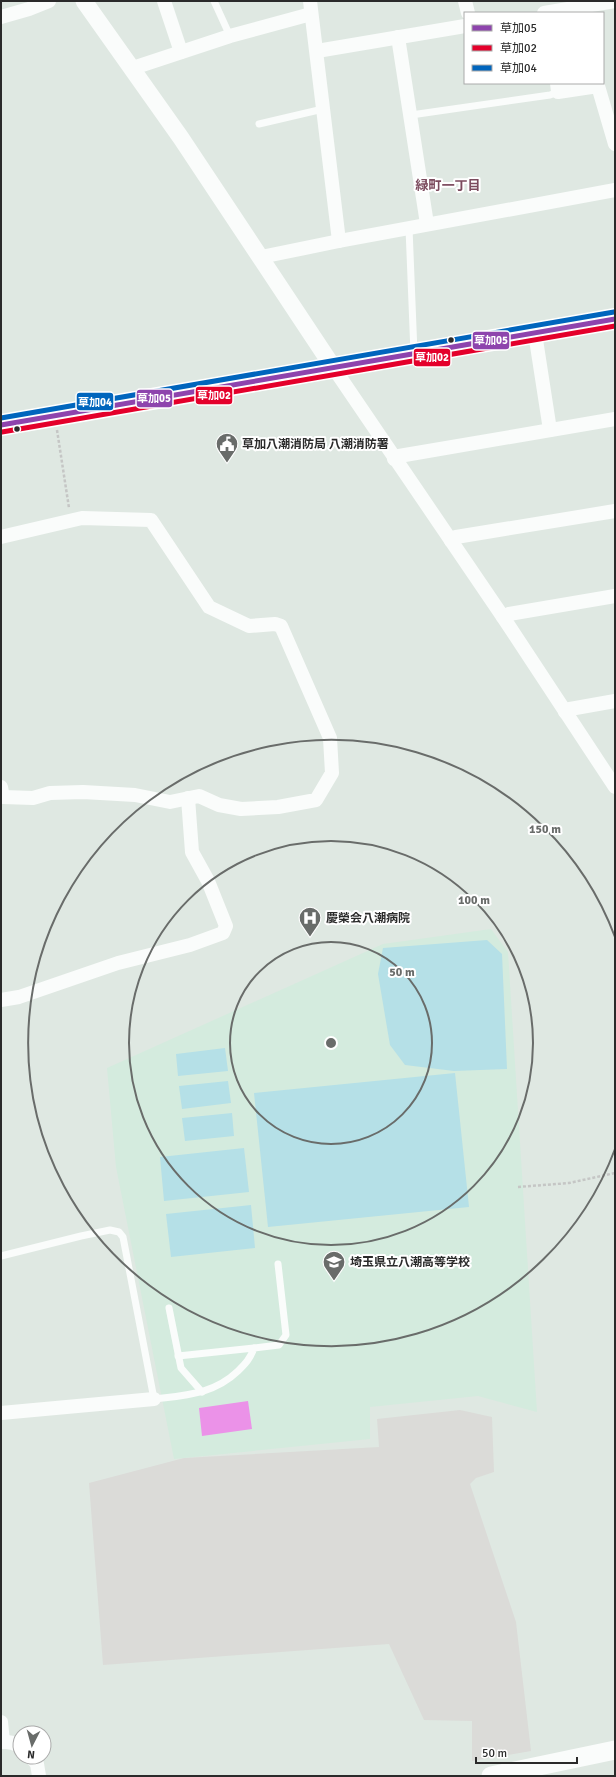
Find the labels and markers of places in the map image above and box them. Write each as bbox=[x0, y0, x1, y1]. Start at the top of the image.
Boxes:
unlabelled marker bbox=[446, 335, 456, 345]
unlabelled marker bbox=[12, 424, 22, 434]
public building icon: 草加八潮消防局 八潮消防署 bbox=[214, 431, 240, 464]
place label: 草加八潮消防局 八潮消防署 bbox=[242, 437, 389, 452]
hospital icon: 慶榮会八潮病院 bbox=[297, 905, 323, 938]
place label: 慶榮会八潮病院 bbox=[326, 911, 410, 926]
centre of rings bbox=[324, 1036, 338, 1050]
school or university icon: 埼玉県立八潮高等学校 bbox=[321, 1249, 347, 1282]
place label: 埼玉県立八潮高等学校 bbox=[350, 1255, 470, 1270]

